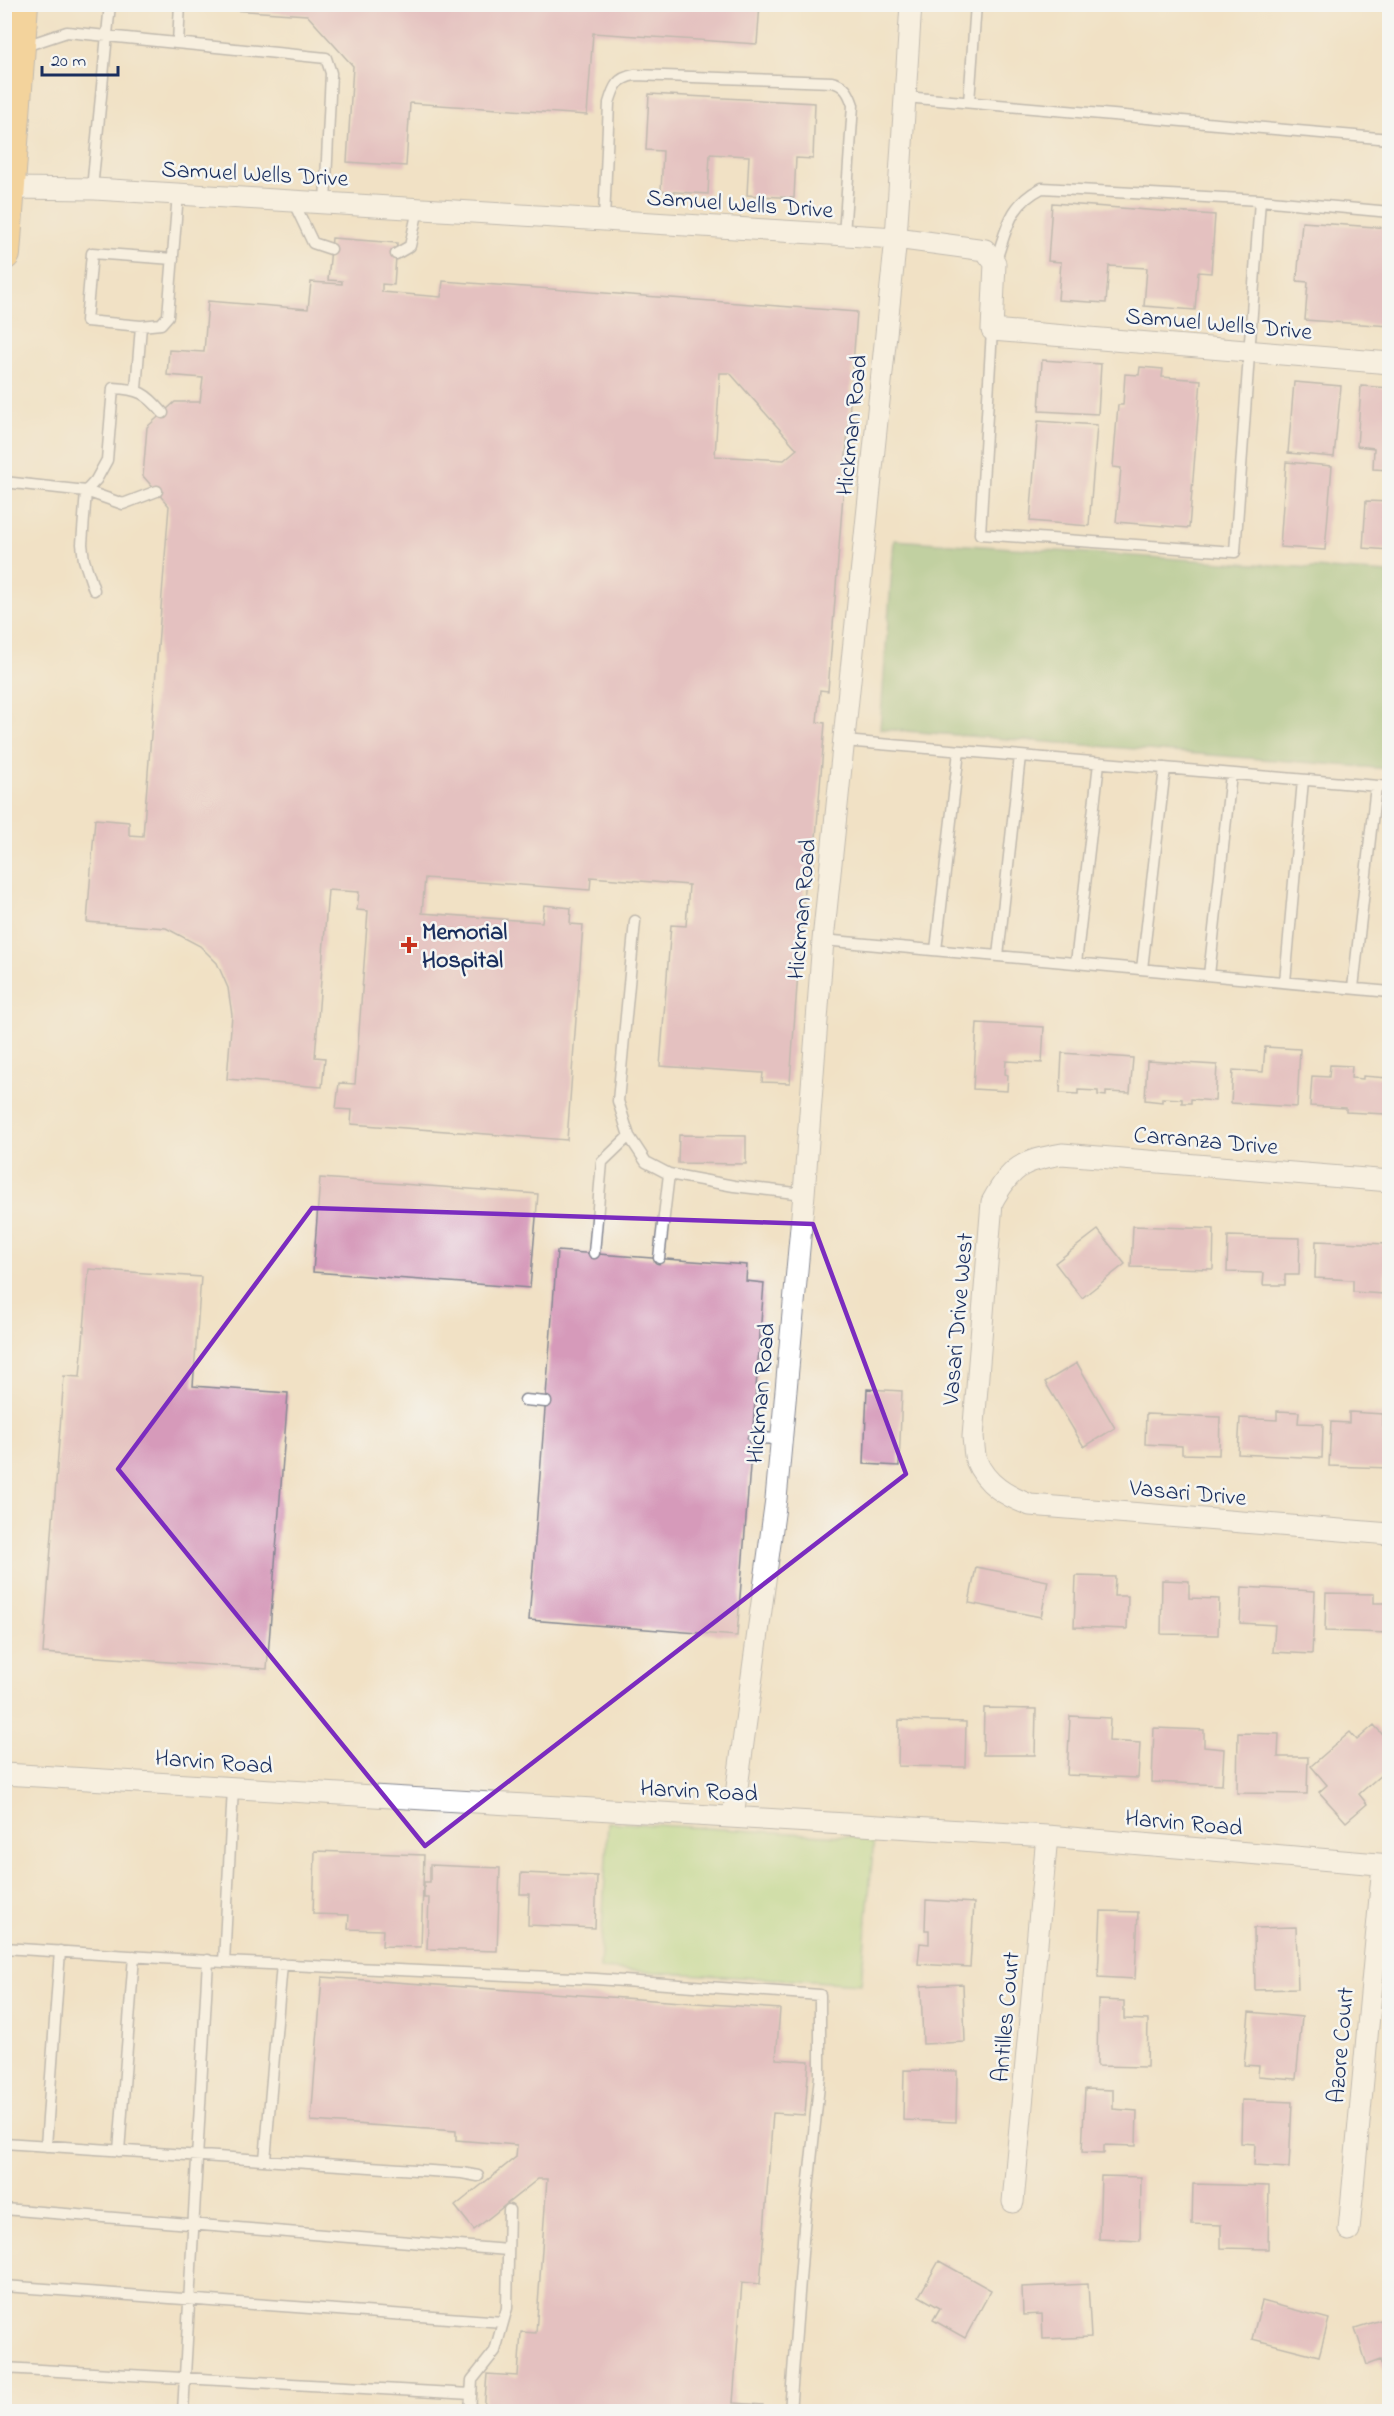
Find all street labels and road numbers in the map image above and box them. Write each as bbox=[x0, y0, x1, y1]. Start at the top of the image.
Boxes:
street label: Samuel Wells Drive bbox=[160, 153, 349, 198]
street label: Samuel Wells Drive bbox=[645, 182, 835, 229]
street label: Samuel Wells Drive bbox=[1124, 300, 1314, 351]
street label: Hickman Road bbox=[829, 353, 878, 497]
street label: Hickman Road bbox=[780, 837, 827, 981]
street label: Carranza Drive bbox=[1132, 1119, 1280, 1166]
street label: Vasari Drive West bbox=[934, 1232, 984, 1408]
street label: Hickman Road bbox=[739, 1321, 786, 1465]
street label: Vasari Drive bbox=[1127, 1472, 1248, 1517]
street label: Harvin Road bbox=[154, 1742, 274, 1785]
street label: Harvin Road bbox=[639, 1772, 759, 1813]
street label: Harvin Road bbox=[1123, 1802, 1245, 1847]
street label: Antilles Court bbox=[984, 1951, 1031, 2084]
street label: Azore Court bbox=[1320, 1986, 1365, 2105]

